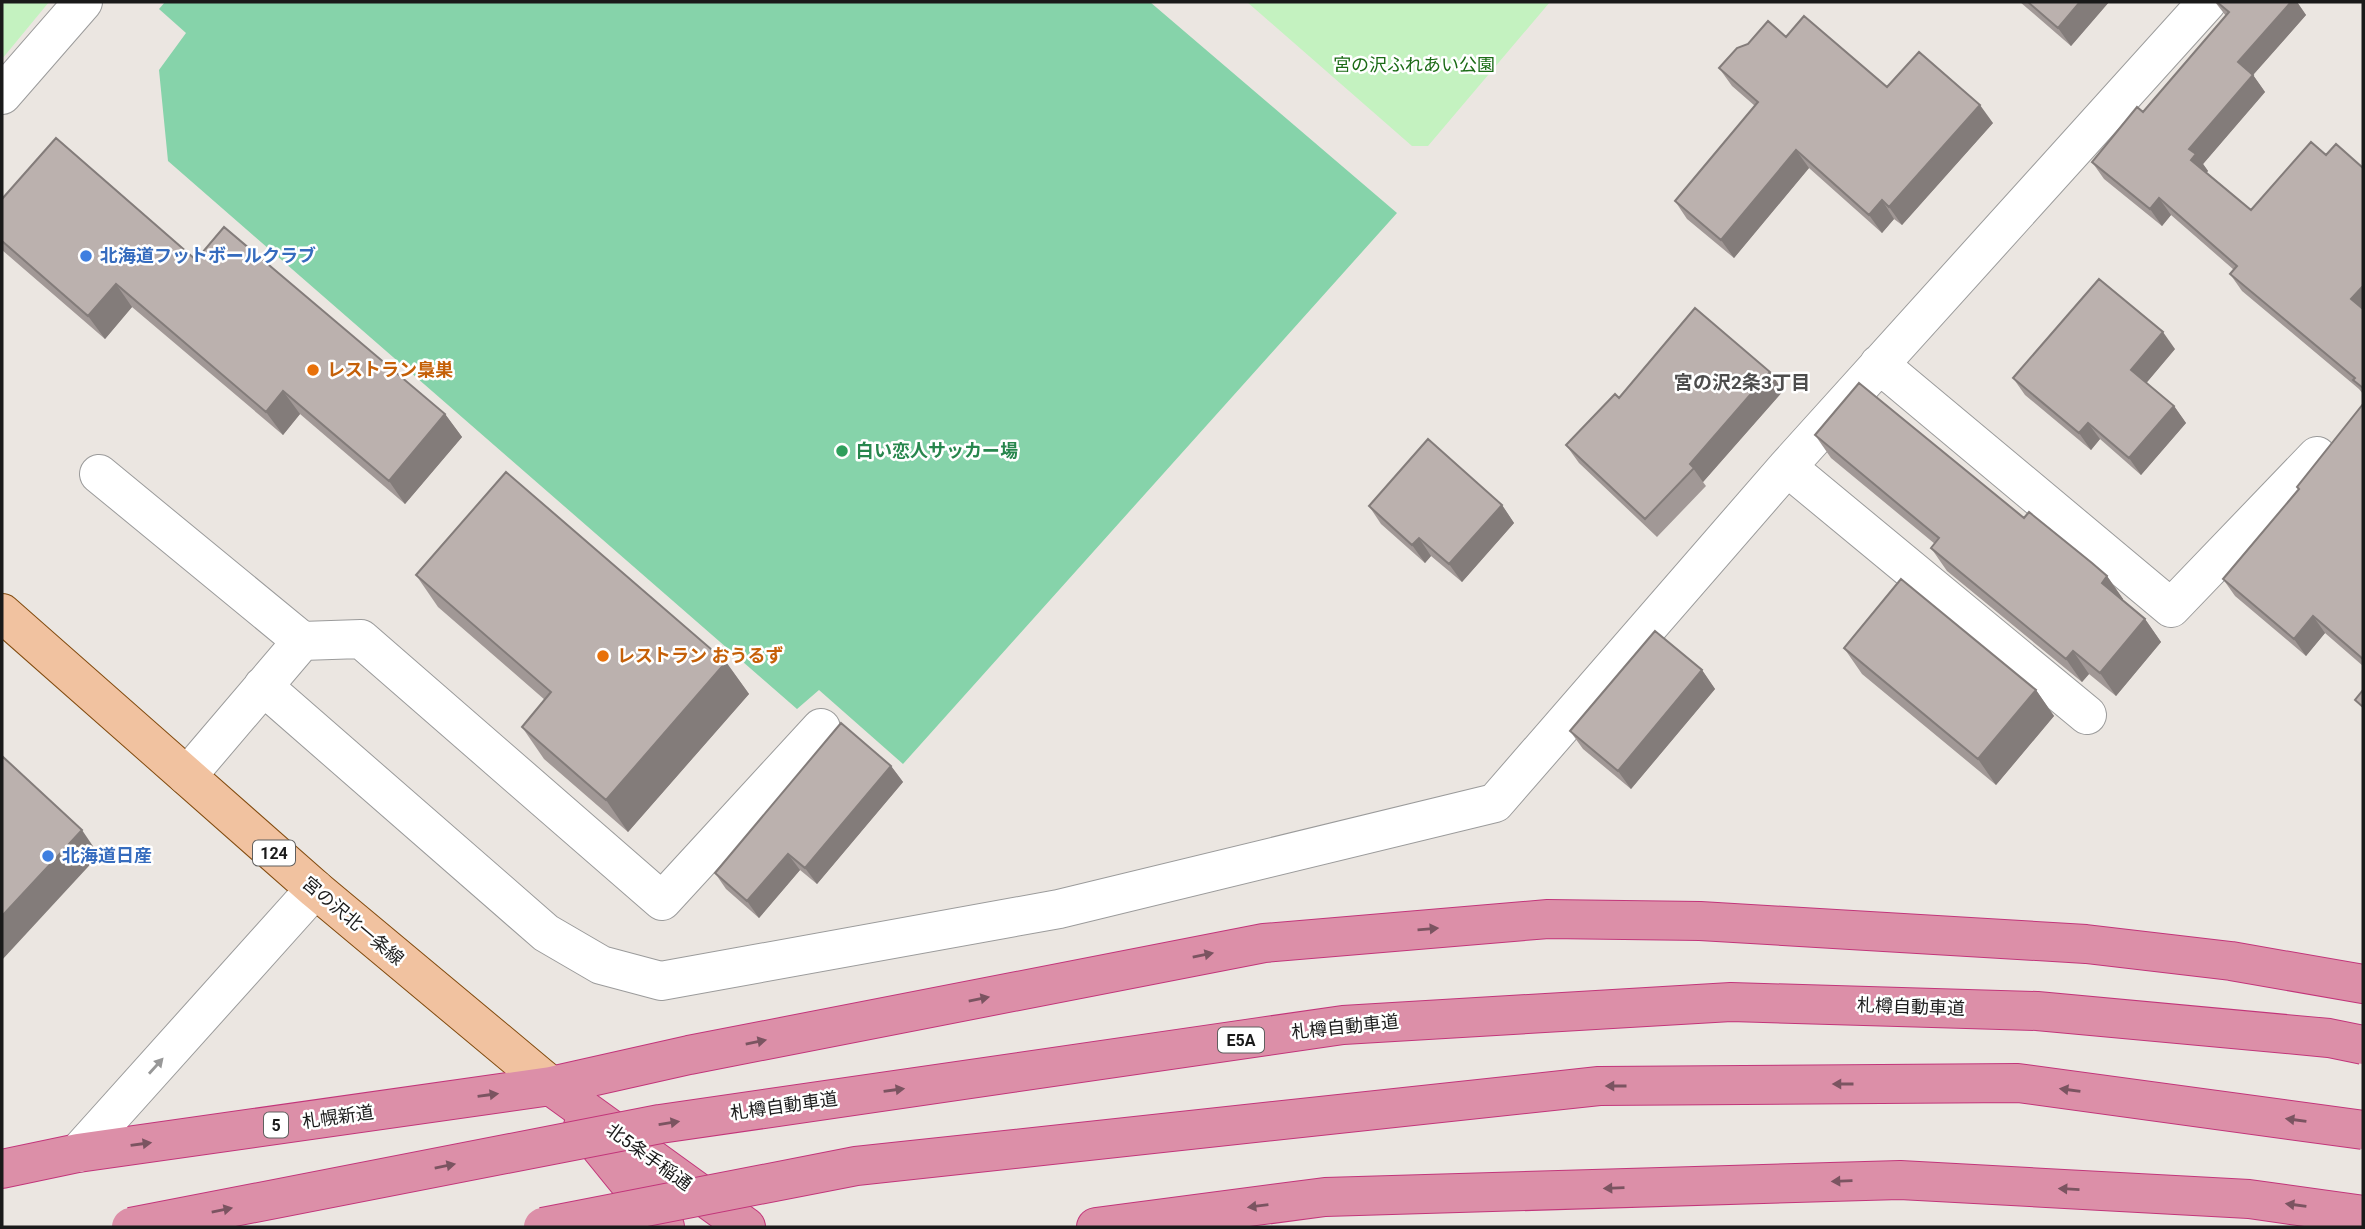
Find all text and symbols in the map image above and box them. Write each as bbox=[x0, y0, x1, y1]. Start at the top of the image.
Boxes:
park label: 宮の沢ふれあい公園 bbox=[1333, 54, 1495, 75]
place label: 北海道フットボールクラブ bbox=[100, 245, 316, 266]
marker: 北海道フットボールクラブ bbox=[78, 248, 94, 264]
place label: レストラン梟巣 bbox=[327, 359, 453, 380]
marker: レストラン梟巣 bbox=[305, 362, 321, 378]
district label: 宮の沢2条3丁目 bbox=[1674, 371, 1810, 394]
place label: 白い恋人サッカー場 bbox=[856, 440, 1018, 461]
marker: 白い恋人サッカー場 bbox=[834, 443, 850, 459]
place label: レストラン おうるず bbox=[617, 645, 783, 666]
marker: レストラン おうるず bbox=[595, 648, 611, 664]
road number: 124 bbox=[253, 840, 295, 866]
place label: 北海道日産 bbox=[62, 845, 152, 866]
marker: 北海道日産 bbox=[40, 848, 56, 864]
street label: 宮の沢北一条線 bbox=[298, 872, 408, 969]
one-way arrow bbox=[1418, 923, 1440, 934]
one-way arrow bbox=[1192, 950, 1214, 961]
one-way arrow bbox=[968, 993, 990, 1004]
street label: 札樽自動車道 bbox=[1857, 994, 1965, 1019]
street label: 札樽自動車道 bbox=[1290, 1010, 1400, 1043]
road number: E5A bbox=[1218, 1028, 1264, 1052]
one-way arrow bbox=[745, 1037, 767, 1048]
one-way arrow bbox=[148, 1057, 164, 1075]
one-way arrow bbox=[1832, 1078, 1854, 1090]
one-way arrow bbox=[1604, 1080, 1626, 1092]
one-way arrow bbox=[883, 1084, 905, 1095]
one-way arrow bbox=[2059, 1084, 2081, 1095]
street label: 札樽自動車道 bbox=[729, 1088, 839, 1123]
one-way arrow bbox=[477, 1090, 499, 1101]
street label: 札幌新道 bbox=[301, 1101, 375, 1132]
road number: 5 bbox=[264, 1112, 288, 1138]
one-way arrow bbox=[2284, 1115, 2306, 1126]
one-way arrow bbox=[658, 1117, 680, 1128]
street label: 北5条手稲通 bbox=[603, 1119, 696, 1195]
one-way arrow bbox=[131, 1139, 153, 1150]
one-way arrow bbox=[434, 1160, 456, 1171]
one-way arrow bbox=[1830, 1176, 1852, 1187]
one-way arrow bbox=[1603, 1183, 1625, 1194]
one-way arrow bbox=[2058, 1183, 2080, 1194]
one-way arrow bbox=[1246, 1200, 1268, 1211]
one-way arrow bbox=[2285, 1200, 2307, 1211]
one-way arrow bbox=[211, 1204, 233, 1215]

